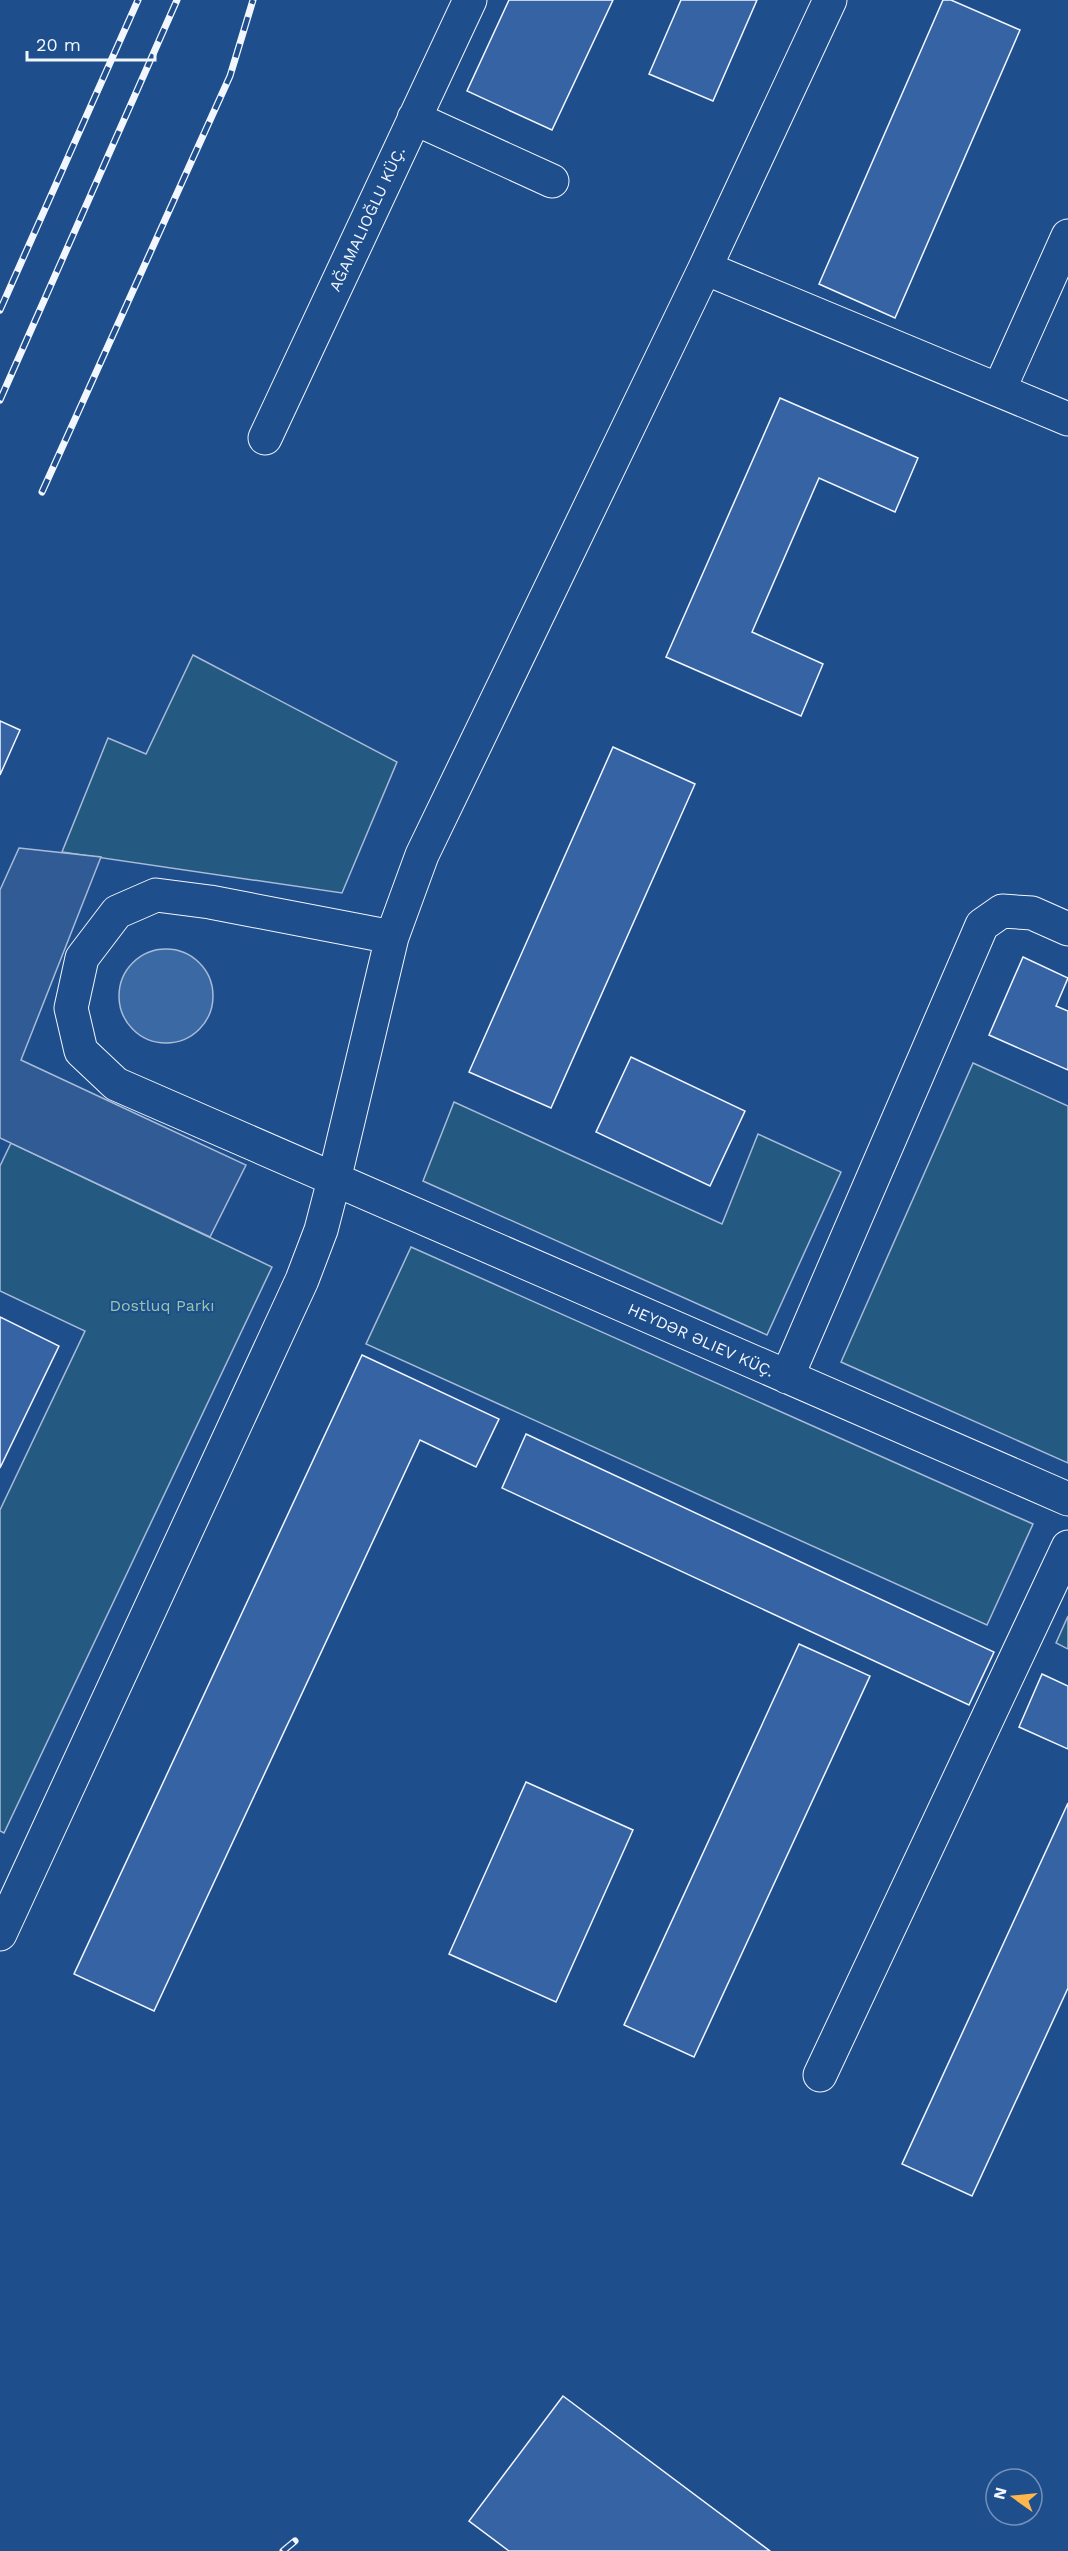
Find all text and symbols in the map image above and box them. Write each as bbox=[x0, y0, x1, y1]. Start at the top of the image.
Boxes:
scale bar bbox=[27, 24, 154, 62]
text: 20 m bbox=[36, 34, 81, 55]
street label: AĞAMALIOĞLU KÜÇ. bbox=[325, 144, 409, 294]
park label: Dostluq Parkı bbox=[109, 1296, 215, 1315]
street label: HEYDƏR ƏLIEV KÜÇ. bbox=[625, 1299, 777, 1381]
north arrow bbox=[984, 2467, 1044, 2527]
text: N bbox=[989, 2485, 1011, 2501]

